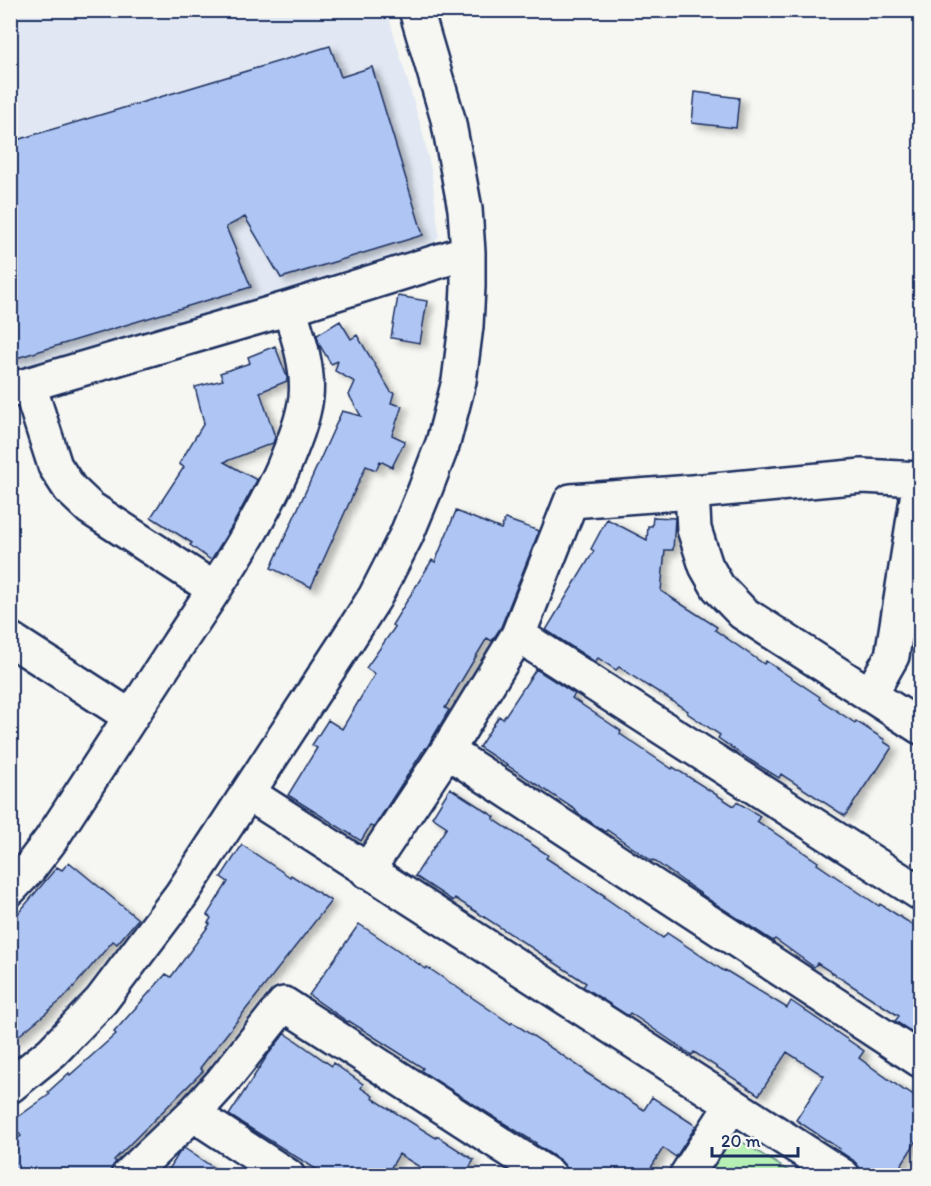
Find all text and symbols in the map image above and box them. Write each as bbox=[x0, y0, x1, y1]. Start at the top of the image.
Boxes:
scale bar bbox=[712, 1120, 798, 1158]
text: 20 m bbox=[721, 1130, 761, 1152]

